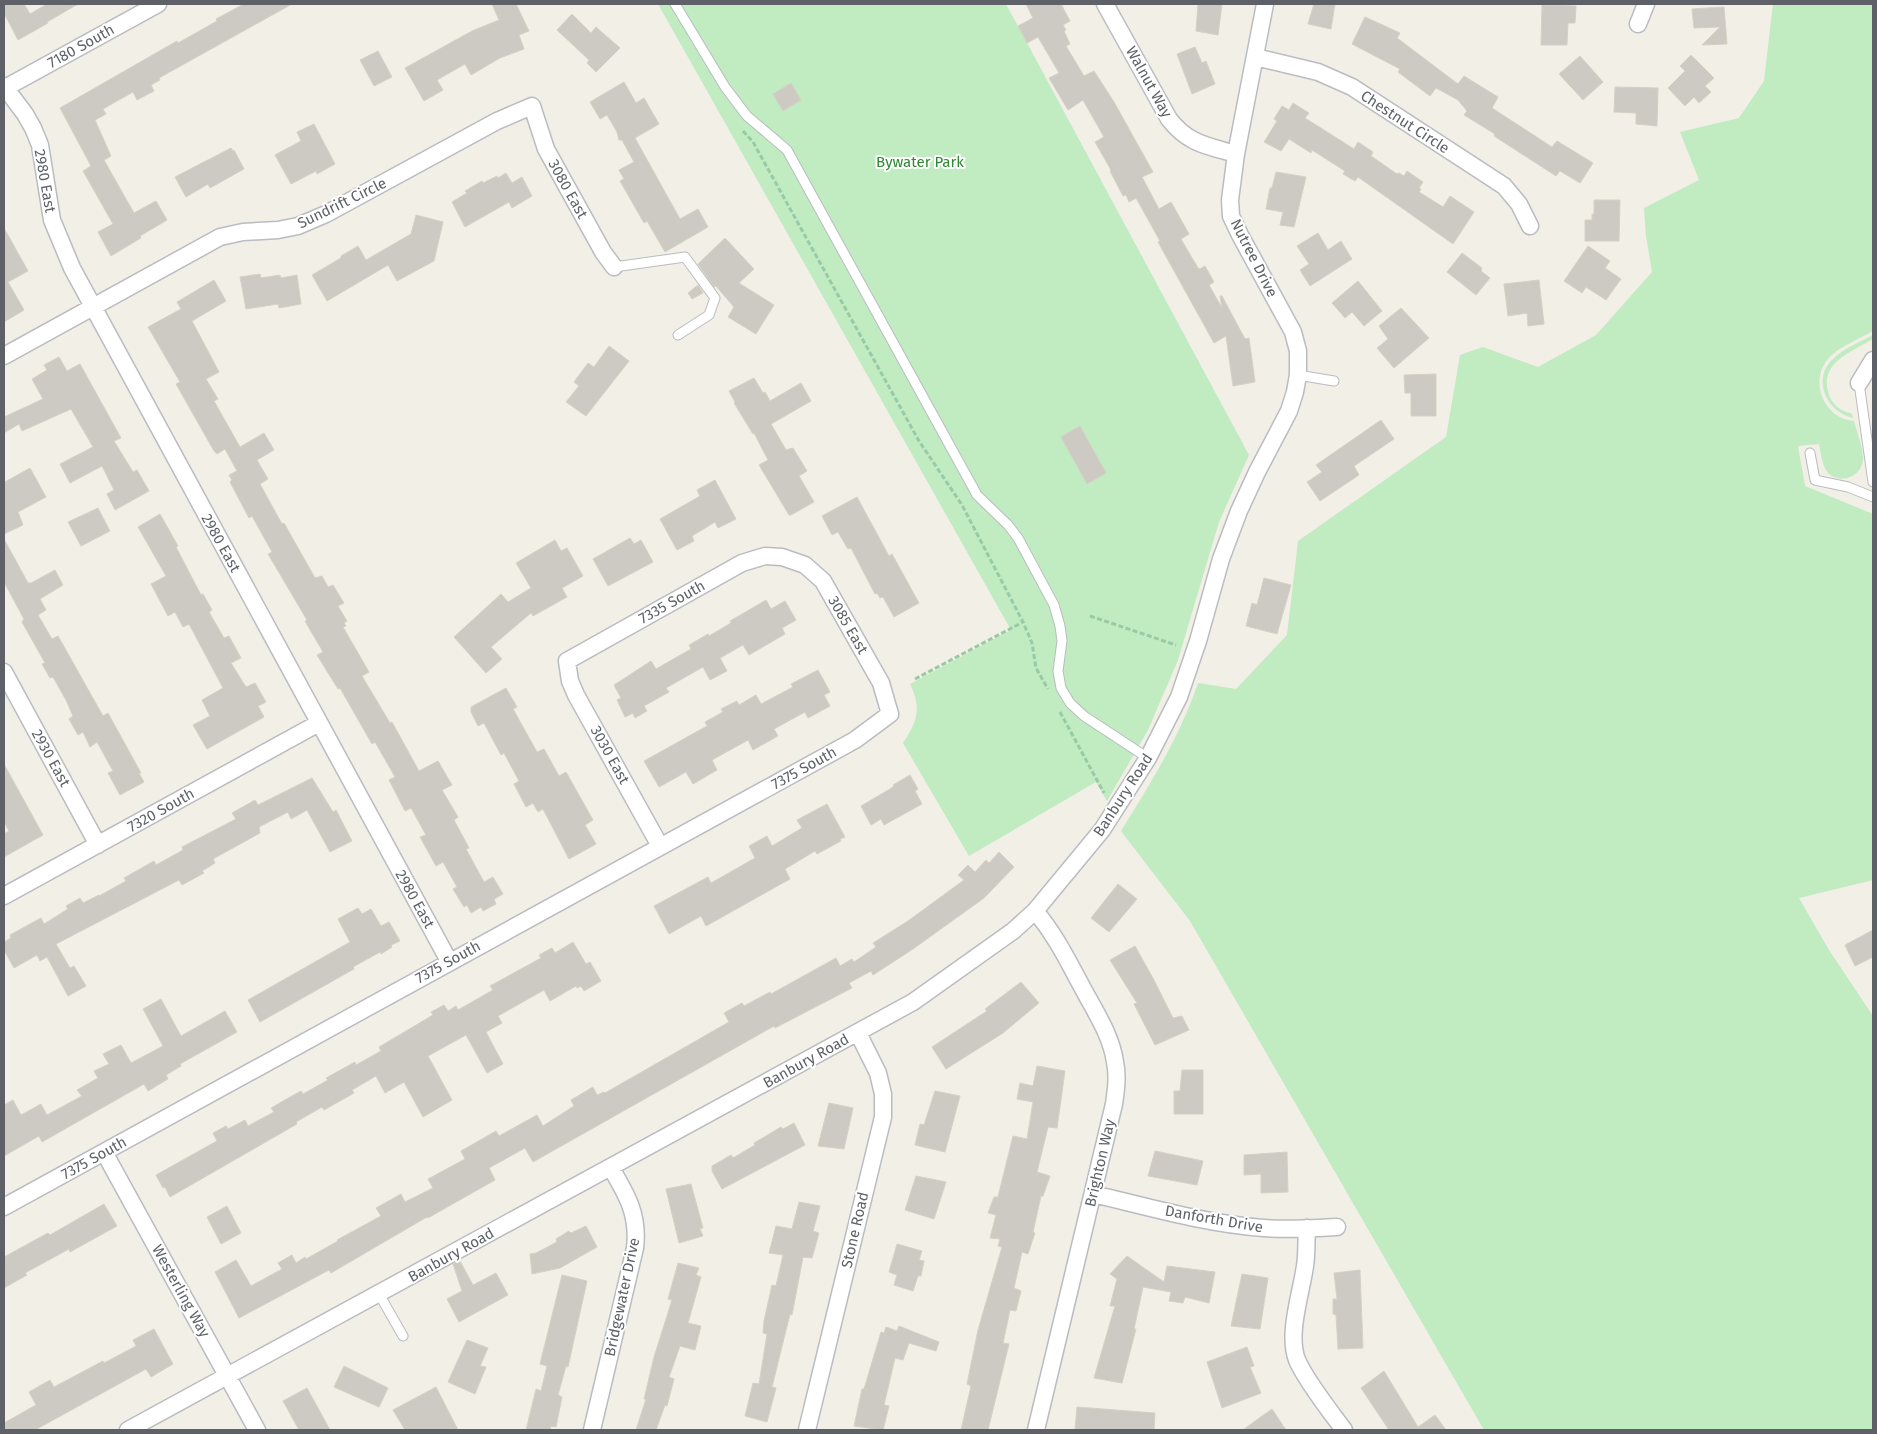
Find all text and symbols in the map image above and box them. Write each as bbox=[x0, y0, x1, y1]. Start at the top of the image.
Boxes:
street label: 7180 South bbox=[45, 20, 117, 72]
street label: Walnut Way bbox=[1122, 43, 1176, 121]
street label: Chestnut Circle bbox=[1357, 87, 1453, 157]
street label: 2980 East bbox=[31, 148, 60, 215]
park label: Bywater Park bbox=[876, 153, 964, 171]
street label: 3080 East bbox=[544, 156, 592, 222]
street label: Sundrift Circle bbox=[295, 174, 389, 232]
street label: Nutree Drive bbox=[1227, 216, 1281, 300]
street label: 2980 East bbox=[198, 511, 245, 576]
street label: 7335 South bbox=[636, 576, 708, 628]
street label: 3085 East bbox=[824, 593, 872, 658]
street label: 3030 East bbox=[587, 723, 634, 788]
street label: 2930 East bbox=[28, 726, 74, 790]
street label: 7375 South bbox=[768, 743, 840, 793]
street label: Banbury Road bbox=[1089, 750, 1157, 840]
street label: 7320 South bbox=[124, 784, 198, 836]
street label: 2980 East bbox=[392, 867, 439, 932]
street label: 7375 South bbox=[412, 937, 484, 987]
street label: Banbury Road bbox=[760, 1030, 852, 1092]
street label: Brighton Way bbox=[1081, 1117, 1119, 1209]
street label: 7375 South bbox=[58, 1133, 130, 1183]
street label: Stone Road bbox=[837, 1190, 873, 1270]
street label: Danforth Drive bbox=[1164, 1202, 1264, 1236]
street label: Banbury Road bbox=[405, 1224, 497, 1286]
street label: Bridgewater Drive bbox=[601, 1236, 643, 1358]
street label: Westerling Way bbox=[148, 1242, 214, 1341]

